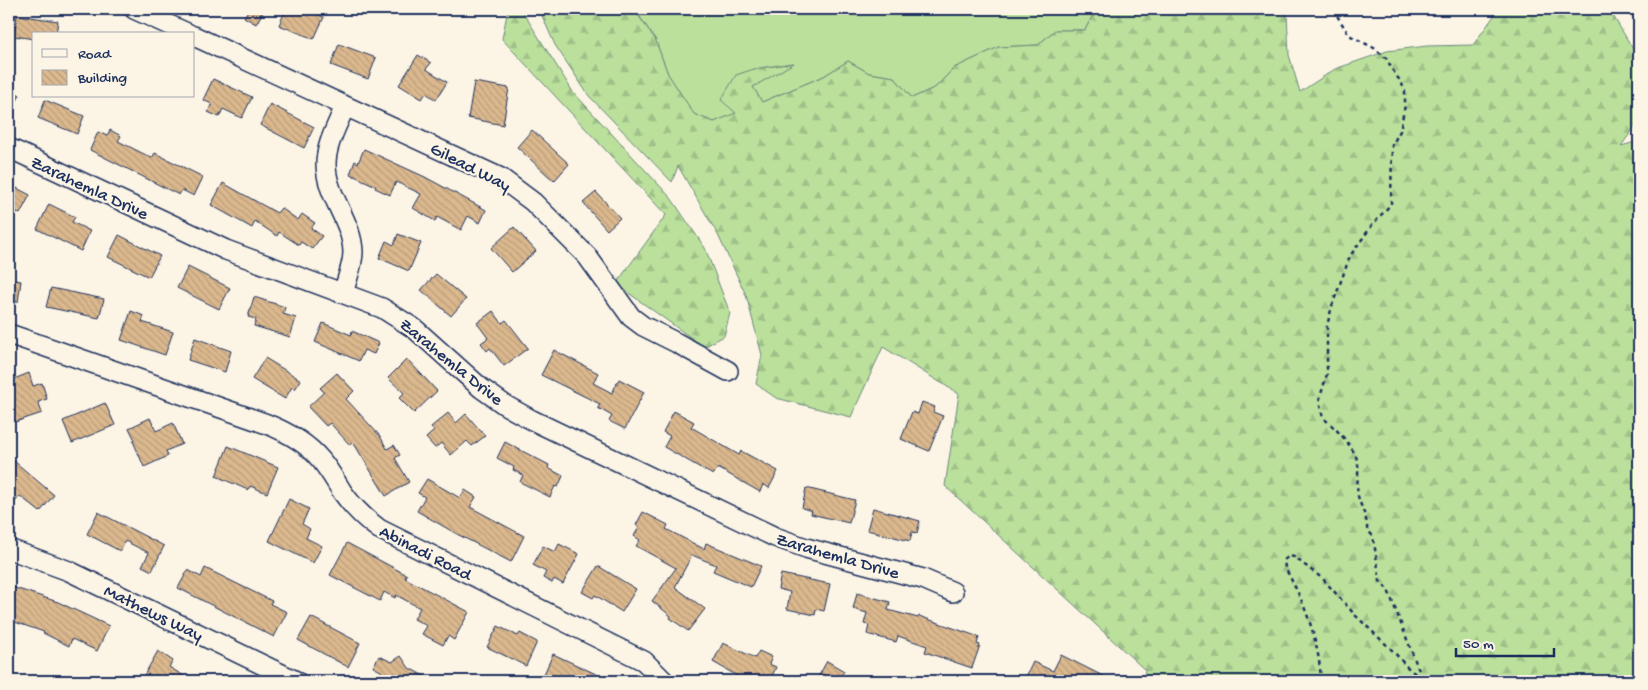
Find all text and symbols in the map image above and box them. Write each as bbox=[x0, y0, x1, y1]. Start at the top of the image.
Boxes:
legend bbox=[32, 32, 195, 98]
text: Road bbox=[78, 46, 112, 64]
text: Building bbox=[77, 70, 127, 88]
street label: Gilead Way bbox=[426, 139, 514, 198]
street label: Zarahemla Drive bbox=[27, 153, 152, 226]
street label: Zarahemla Drive bbox=[394, 315, 507, 412]
street label: Abinadi Road bbox=[375, 522, 476, 587]
street label: Zarahemla Drive bbox=[773, 530, 902, 585]
street label: Mathews Way bbox=[100, 581, 206, 647]
scale bar bbox=[1456, 625, 1553, 657]
text: 50 m bbox=[1463, 636, 1494, 654]

